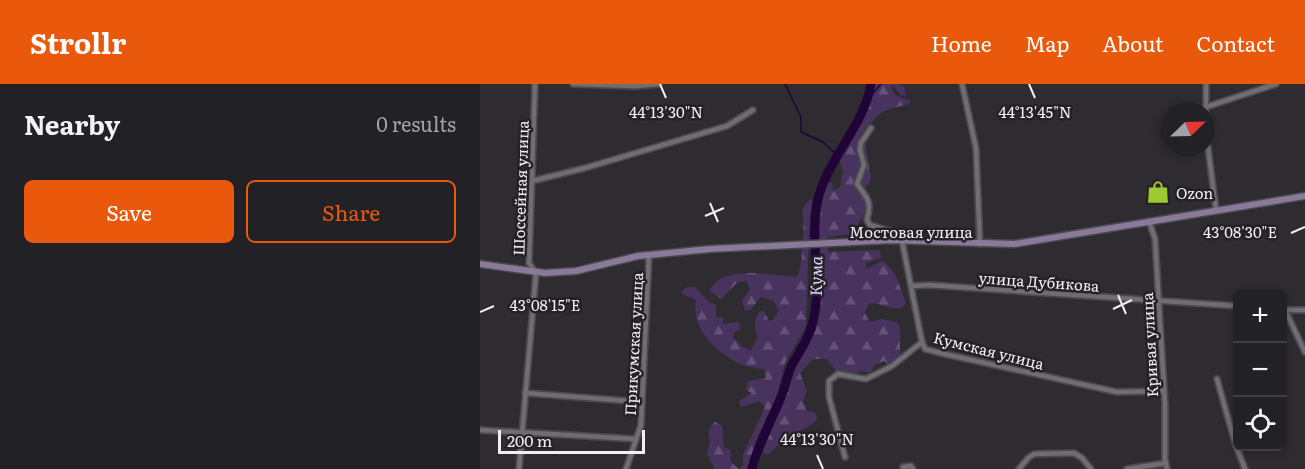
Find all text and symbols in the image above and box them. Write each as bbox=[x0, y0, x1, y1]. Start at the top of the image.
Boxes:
text: Strollr bbox=[30, 21, 126, 63]
text: Home bbox=[931, 27, 992, 58]
text: Map bbox=[1025, 27, 1069, 58]
text: About bbox=[1102, 27, 1164, 58]
text: Contact bbox=[1197, 27, 1275, 58]
text: 44°13'30"N bbox=[629, 100, 703, 123]
text: 44°13'45"N bbox=[998, 100, 1072, 123]
north arrow bbox=[1161, 102, 1215, 156]
text: Nearby bbox=[24, 104, 120, 143]
text: 0 results bbox=[376, 108, 456, 138]
street label: Шоссейная улица bbox=[506, 119, 534, 256]
shop icon: Ozon bbox=[1145, 179, 1171, 205]
button: Save bbox=[24, 180, 234, 243]
button: Share bbox=[246, 180, 456, 243]
place label: Ozon bbox=[1176, 181, 1213, 204]
street label: Мостовая улица bbox=[849, 220, 974, 243]
text: 43°08'30"E bbox=[1203, 220, 1277, 243]
water label: Кума bbox=[803, 255, 827, 296]
street label: улица Дубикова bbox=[978, 265, 1101, 297]
street label: Прикумская улица bbox=[618, 271, 648, 416]
map controls bbox=[1233, 289, 1287, 451]
button: + bbox=[1233, 289, 1287, 343]
street label: Кривая улица bbox=[1135, 291, 1163, 398]
text: 43°08'15"E bbox=[510, 293, 580, 316]
street label: Кумская улица bbox=[931, 325, 1048, 375]
button: − bbox=[1233, 343, 1287, 397]
button: locate bbox=[1233, 397, 1287, 451]
scale bar bbox=[498, 427, 645, 454]
text: 44°13'30"N bbox=[780, 427, 854, 450]
text: 200 m bbox=[507, 428, 552, 452]

